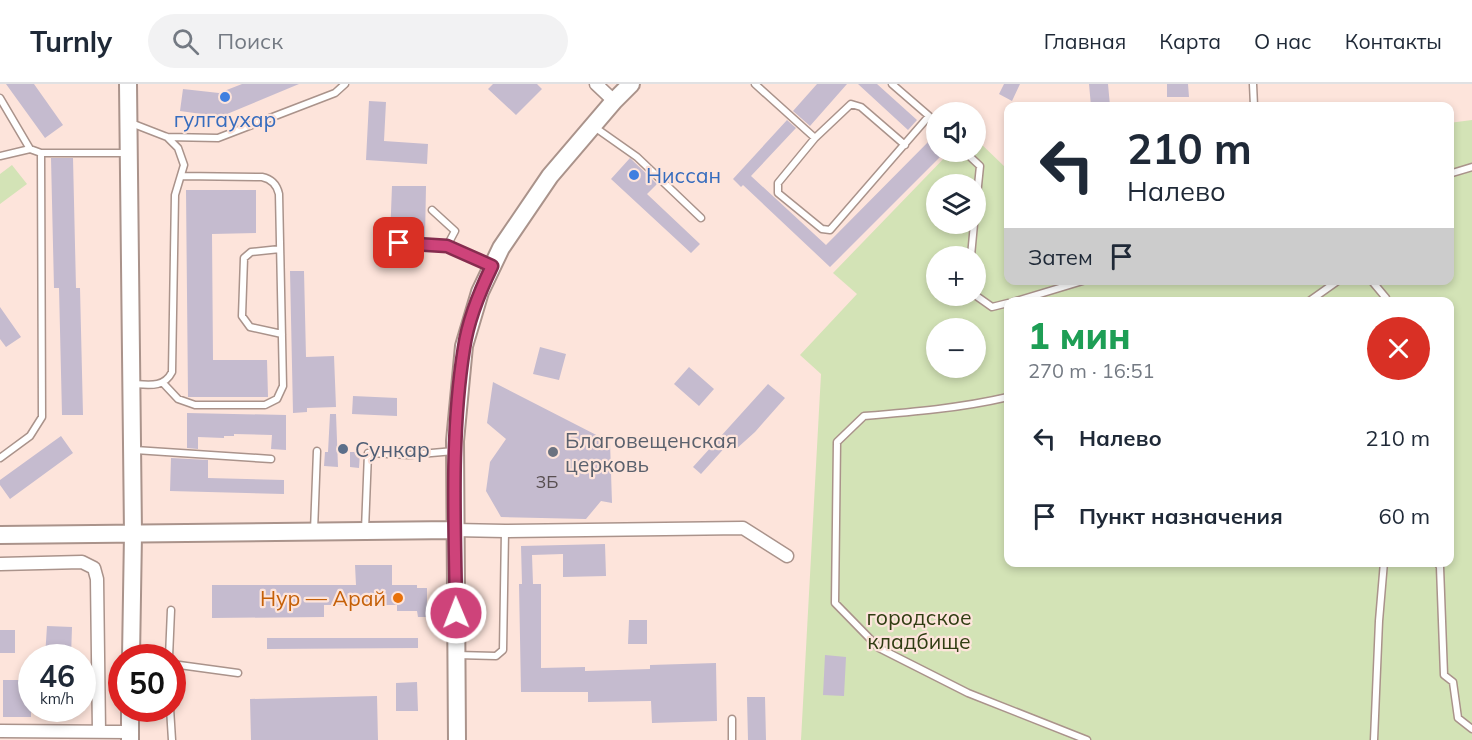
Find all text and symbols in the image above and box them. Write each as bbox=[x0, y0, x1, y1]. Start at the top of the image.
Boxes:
search box bbox=[148, 14, 568, 68]
text: Turnly bbox=[30, 24, 112, 59]
icon: search bbox=[169, 25, 202, 58]
text: Поиск bbox=[217, 27, 283, 55]
text: Главная bbox=[1044, 28, 1126, 54]
text: Карта bbox=[1159, 28, 1221, 54]
text: О нас bbox=[1254, 28, 1312, 54]
text: Контакты bbox=[1345, 28, 1442, 54]
marker: гулгаухар bbox=[218, 90, 232, 104]
map controls bbox=[926, 102, 986, 378]
button: sound bbox=[926, 102, 986, 162]
place label: гулгаухар bbox=[174, 106, 276, 132]
text: 210 m bbox=[1127, 122, 1252, 175]
icon: left bbox=[1028, 126, 1106, 204]
place label: Ниссан bbox=[646, 162, 721, 188]
marker: Ниссан bbox=[627, 168, 641, 182]
button: layers bbox=[926, 174, 986, 234]
text: Налево bbox=[1127, 174, 1226, 208]
pin bbox=[373, 217, 424, 268]
icon: arrive bbox=[382, 226, 415, 259]
icon: arrive bbox=[1105, 240, 1138, 273]
text: Затем bbox=[1028, 243, 1093, 271]
button: + bbox=[926, 246, 986, 306]
text: 1 мин bbox=[1028, 313, 1131, 358]
button: close bbox=[1367, 317, 1430, 380]
button: − bbox=[926, 318, 986, 378]
text: 270 m · 16:51 bbox=[1028, 358, 1154, 383]
icon: left bbox=[1028, 422, 1061, 455]
text: Налево bbox=[1079, 424, 1162, 452]
text: 210 m bbox=[1365, 424, 1430, 452]
place label: Благовещенская церковь bbox=[565, 427, 737, 477]
place label: Сункар bbox=[355, 436, 430, 462]
marker: Сункар bbox=[336, 442, 350, 456]
marker: Благовещенская церковь bbox=[546, 445, 560, 459]
house number: 3Б bbox=[536, 470, 559, 493]
icon: arrive bbox=[1028, 500, 1061, 533]
text: Пункт назначения bbox=[1079, 502, 1283, 530]
text: 60 m bbox=[1379, 502, 1430, 530]
position arrow bbox=[424, 581, 488, 645]
place label: Нур — Арай bbox=[260, 585, 386, 611]
marker: Нур — Арай bbox=[391, 591, 405, 605]
park label: городское кладбище bbox=[866, 604, 972, 654]
speed limit sign: 50 bbox=[108, 644, 186, 722]
text: 46 bbox=[39, 657, 75, 695]
text: km/h bbox=[40, 689, 74, 708]

